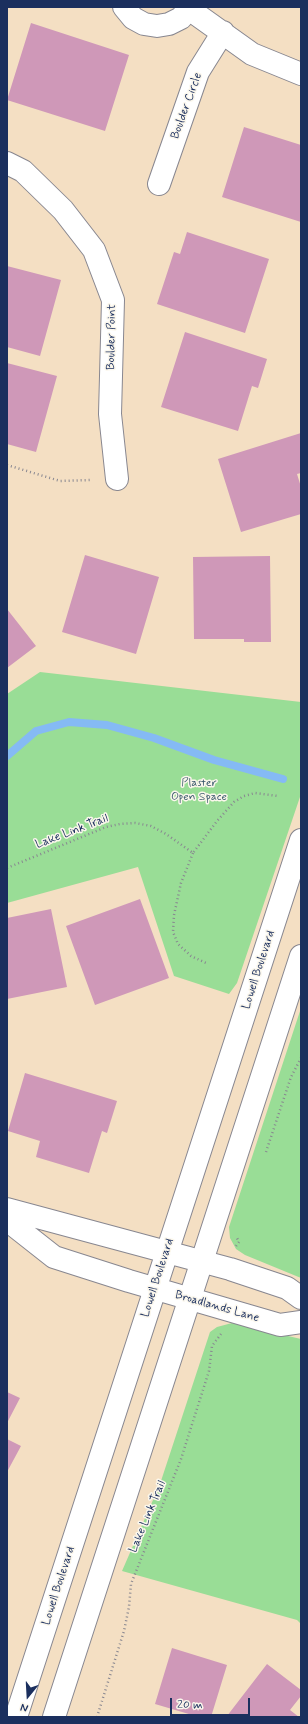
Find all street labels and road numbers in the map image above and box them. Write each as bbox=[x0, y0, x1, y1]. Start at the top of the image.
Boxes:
street label: Boulder Circle bbox=[168, 71, 206, 141]
street label: Boulder Point bbox=[104, 304, 120, 370]
street label: Lake Link Trail bbox=[34, 812, 110, 852]
street label: Lowell Boulevard bbox=[239, 929, 279, 1011]
street label: Lowell Boulevard bbox=[138, 1237, 178, 1319]
street label: Broadlands Lane bbox=[173, 1288, 261, 1326]
street label: Lake Link Trail bbox=[126, 1479, 170, 1555]
street label: Lowell Boulevard bbox=[39, 1545, 79, 1627]

